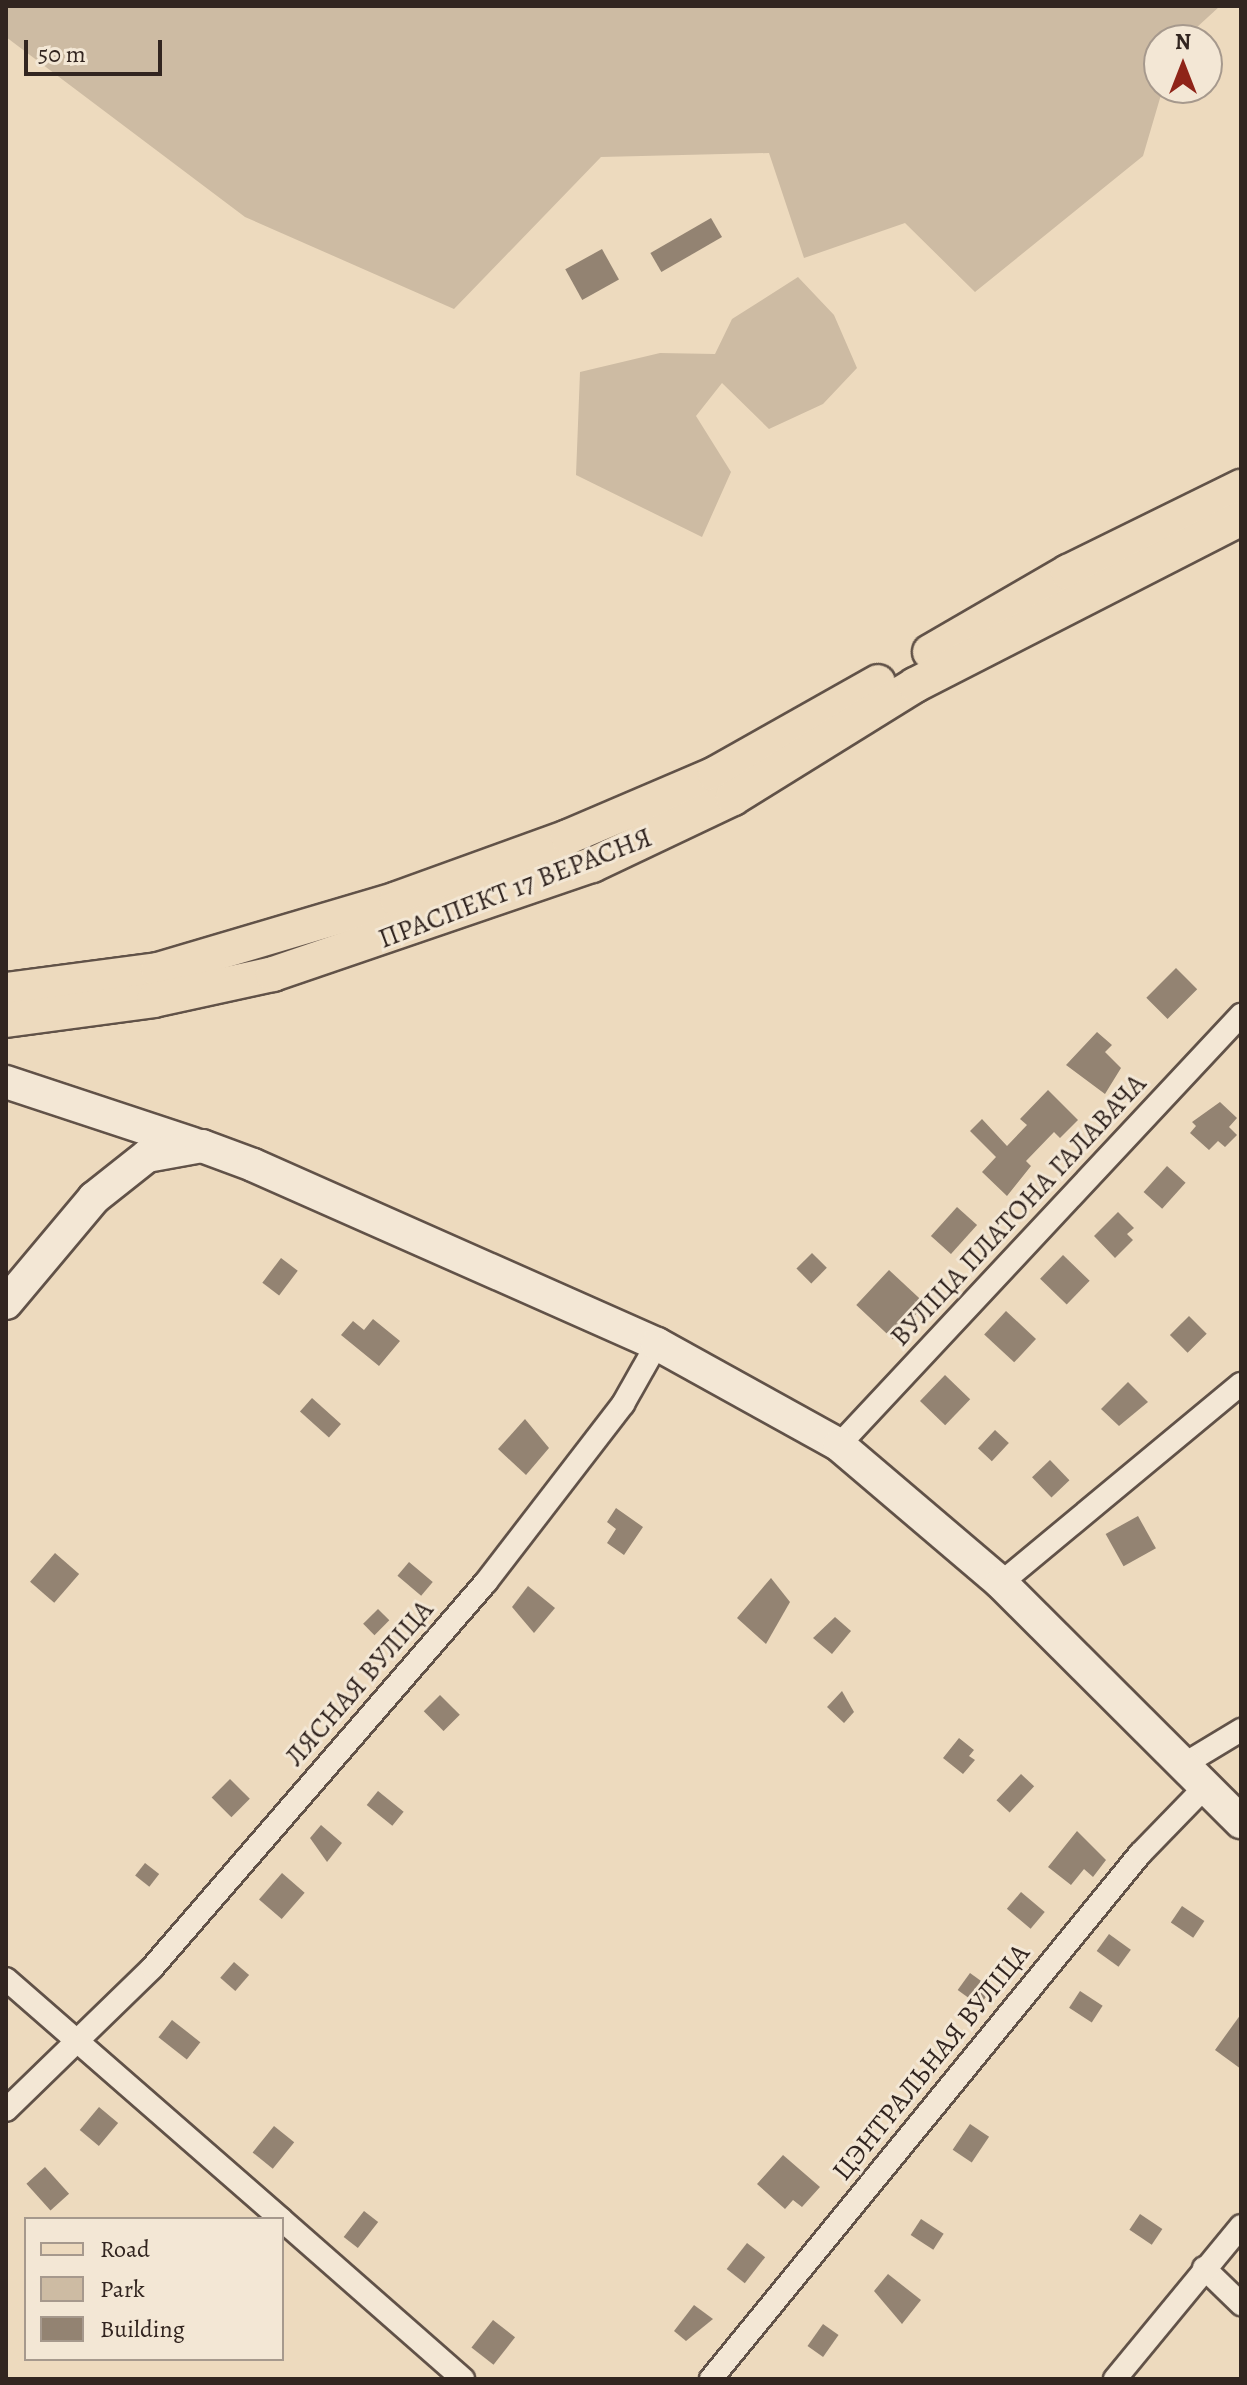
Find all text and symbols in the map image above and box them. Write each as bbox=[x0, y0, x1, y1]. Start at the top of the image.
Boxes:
scale bar bbox=[28, 24, 166, 74]
north arrow bbox=[1143, 24, 1223, 104]
text: N bbox=[1175, 27, 1191, 57]
text: 50 m bbox=[38, 38, 86, 70]
street label: ПРАСПЕКТ 17 ВЕРАСНЯ bbox=[374, 820, 656, 956]
street label: ВУЛІЦА ПЛАТОНА ГАЛАВАЧА bbox=[883, 1067, 1153, 1353]
street label: ЛЯСНАЯ ВУЛІЦА bbox=[278, 1593, 440, 1773]
street label: ЦЭНТРАЛЬНАЯ ВУЛІЦА bbox=[825, 1937, 1037, 2187]
legend bbox=[24, 2217, 284, 2361]
text: Road bbox=[100, 2233, 150, 2265]
text: Park bbox=[100, 2273, 145, 2305]
text: Building bbox=[100, 2313, 185, 2345]

